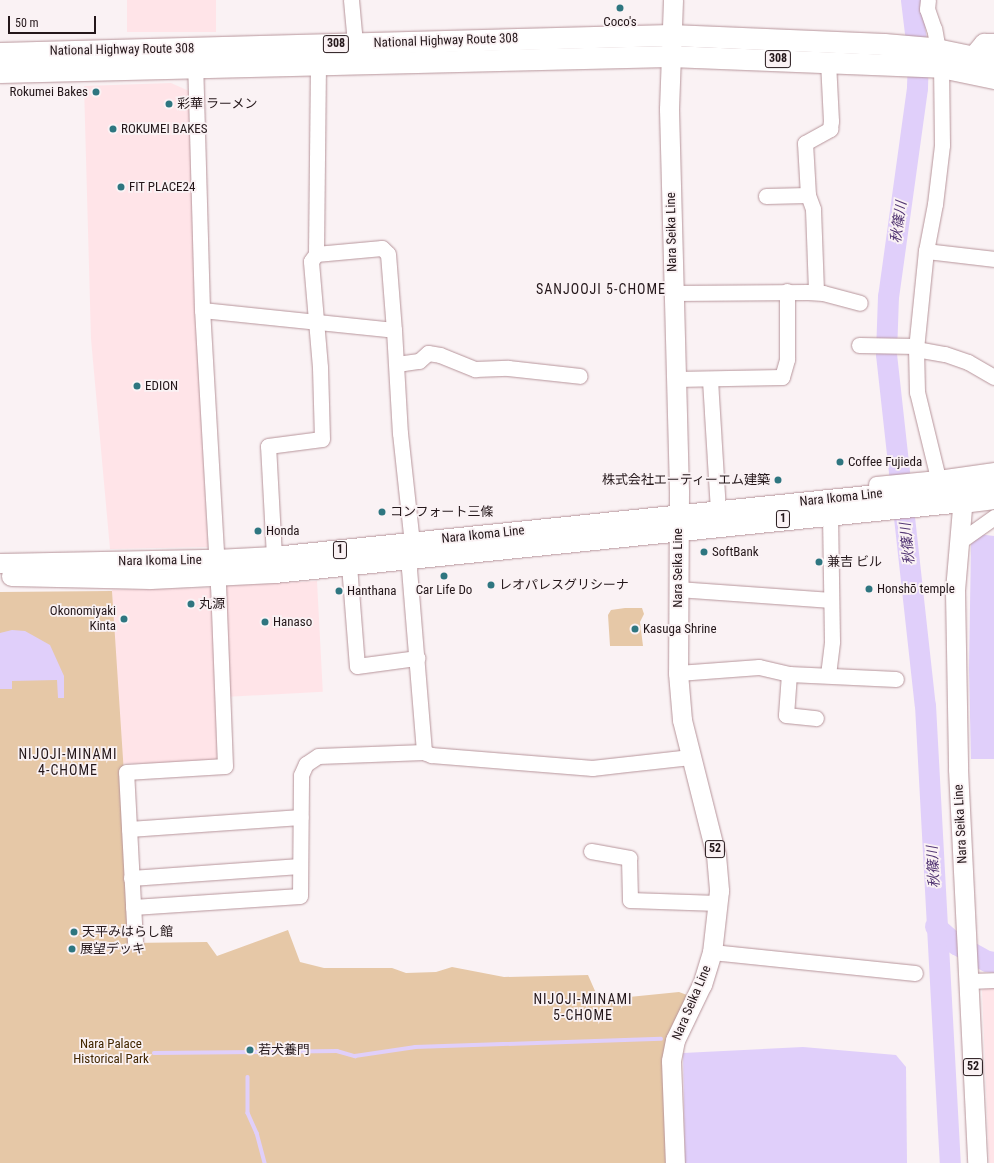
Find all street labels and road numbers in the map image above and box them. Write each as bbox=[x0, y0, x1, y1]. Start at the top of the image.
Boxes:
street label: National Highway Route 308 bbox=[373, 31, 519, 51]
road number: 308 bbox=[322, 34, 350, 54]
street label: National Highway Route 308 bbox=[50, 41, 194, 59]
road number: 308 bbox=[764, 49, 792, 69]
street label: Nara Seika Line bbox=[664, 192, 680, 272]
street label: Nara Ikoma Line bbox=[799, 486, 883, 510]
road number: 1 bbox=[775, 509, 791, 529]
street label: Nara Ikoma Line bbox=[441, 523, 525, 547]
street label: Nara Seika Line bbox=[670, 528, 686, 608]
road number: 1 bbox=[332, 540, 348, 560]
street label: Nara Ikoma Line bbox=[118, 552, 202, 570]
street label: Nara Seika Line bbox=[951, 784, 971, 864]
road number: 52 bbox=[704, 839, 726, 859]
street label: Nara Seika Line bbox=[669, 963, 715, 1043]
road number: 52 bbox=[962, 1057, 984, 1077]

